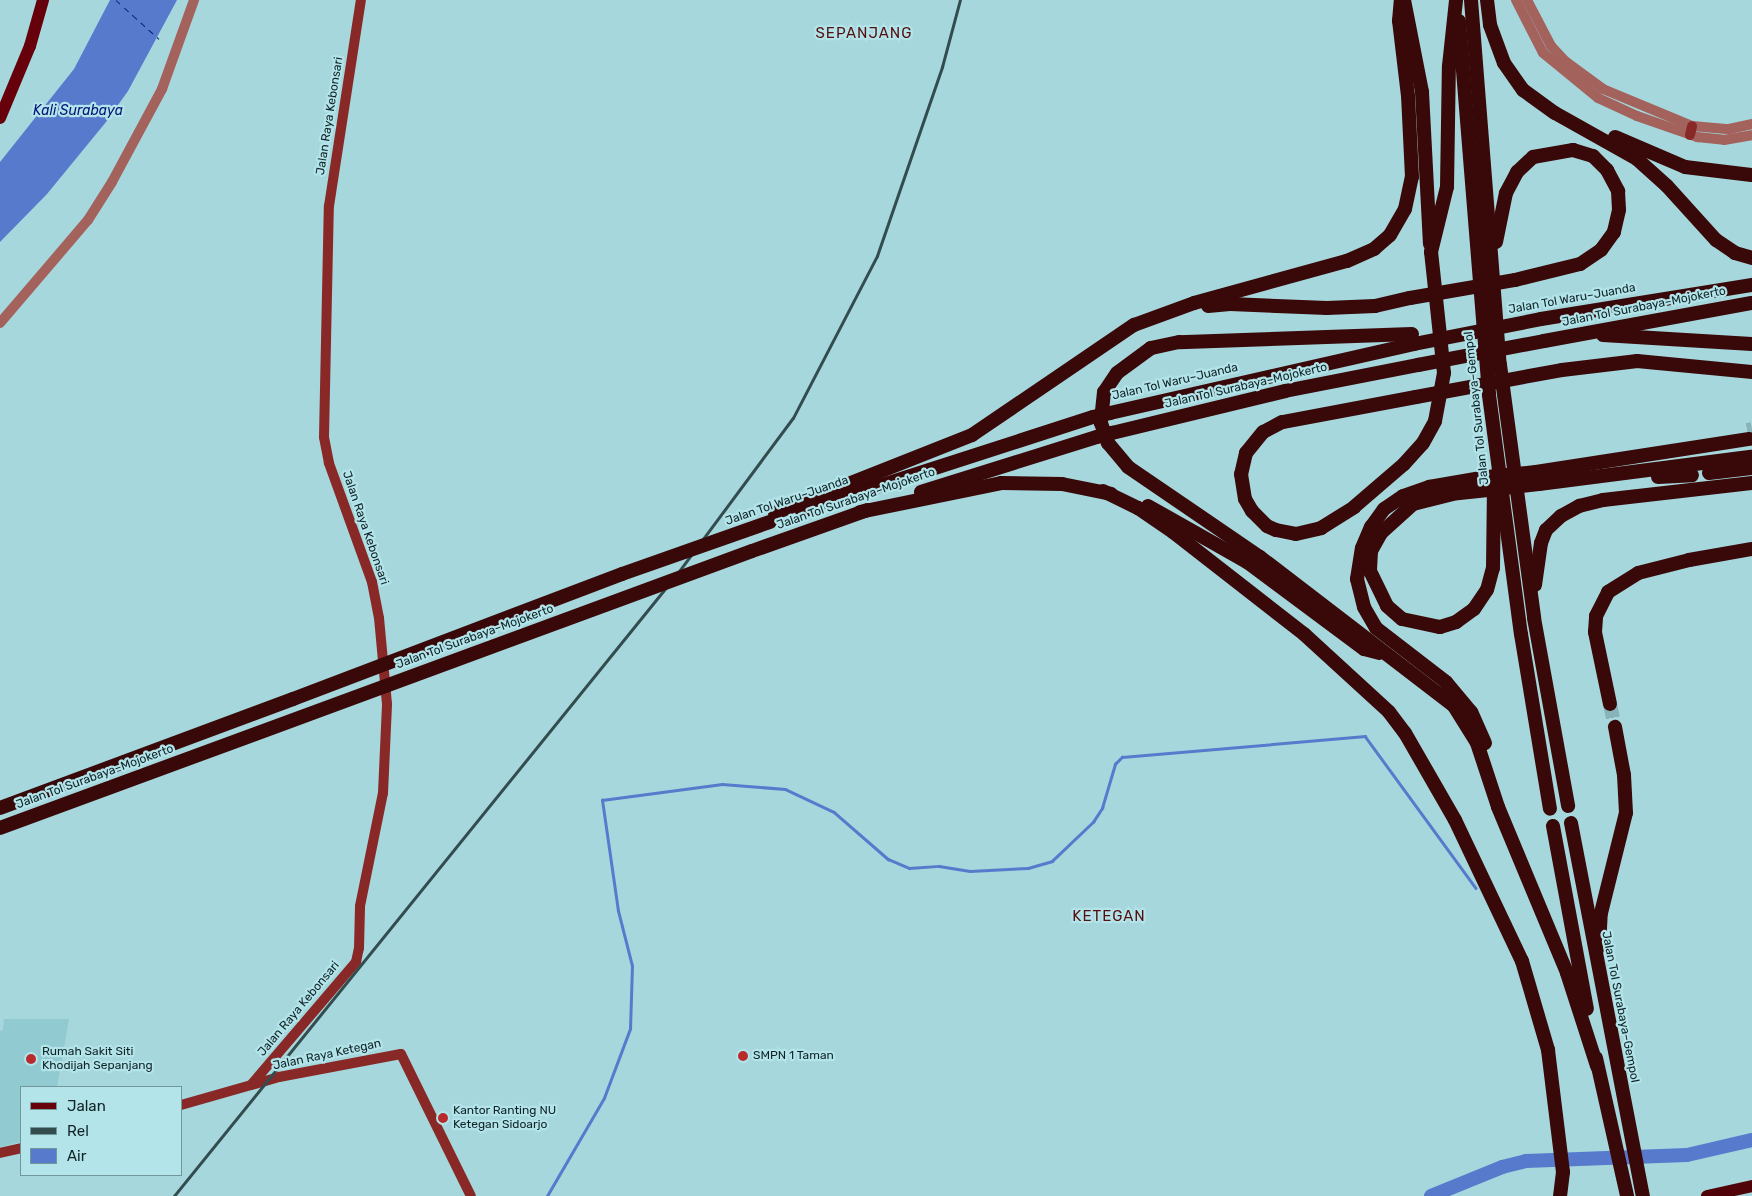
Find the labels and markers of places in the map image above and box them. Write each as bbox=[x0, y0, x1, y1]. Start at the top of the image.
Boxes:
place label: Rumah Sakit Siti Khodijah Sepanjang bbox=[42, 1045, 153, 1073]
place label: SMPN 1 Taman bbox=[753, 1049, 834, 1063]
marker: SMPN 1 Taman bbox=[737, 1050, 749, 1062]
marker: Rumah Sakit Siti Khodijah Sepanjang bbox=[24, 1052, 38, 1066]
place label: Kantor Ranting NU Ketegan Sidoarjo bbox=[453, 1104, 556, 1132]
marker: Kantor Ranting NU Ketegan Sidoarjo bbox=[437, 1112, 449, 1124]

